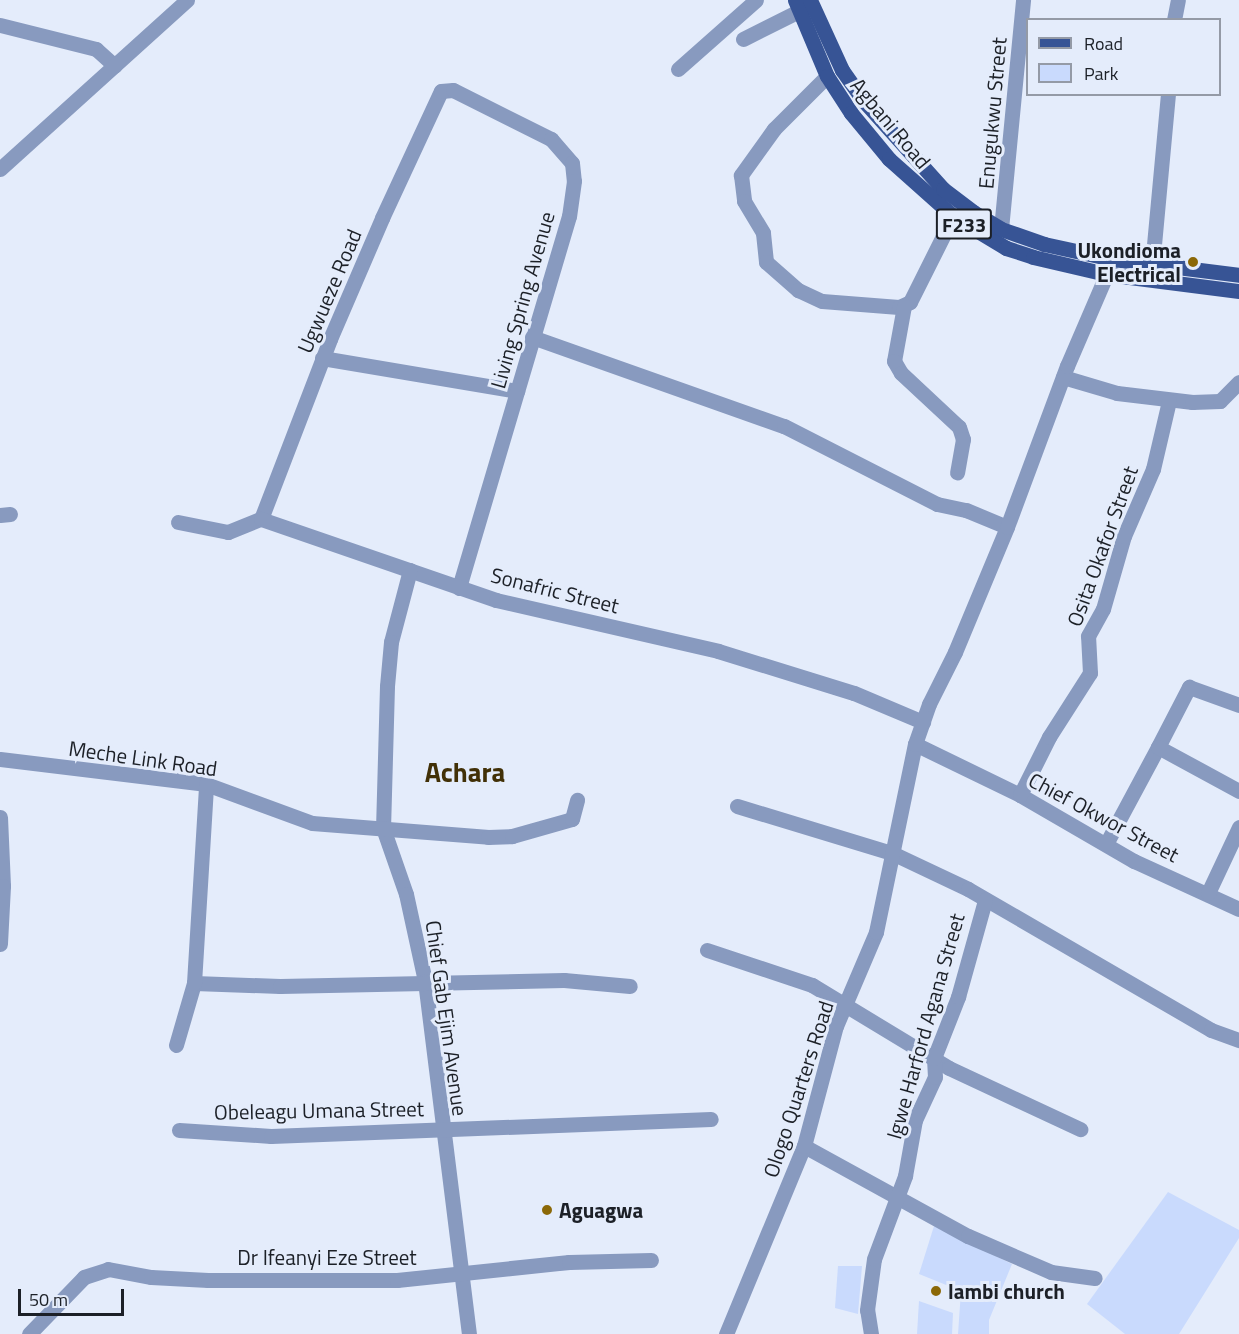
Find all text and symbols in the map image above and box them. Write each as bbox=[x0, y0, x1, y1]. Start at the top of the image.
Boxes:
legend bbox=[1026, 18, 1221, 96]
text: Road bbox=[1084, 30, 1123, 57]
street label: Enugukwu Street bbox=[973, 36, 1011, 190]
text: Park bbox=[1084, 60, 1118, 87]
street label: Agbani Road bbox=[846, 73, 936, 173]
road number: F233 bbox=[936, 207, 992, 241]
street label: Living Spring Avenue bbox=[485, 209, 559, 391]
street label: Ugwueze Road bbox=[292, 225, 366, 357]
place label: Ukondioma Electrical bbox=[1077, 237, 1181, 287]
marker: Ukondioma Electrical bbox=[1186, 255, 1200, 269]
street label: Osita Okafor Street bbox=[1061, 462, 1143, 630]
street label: Sonafric Street bbox=[488, 562, 622, 618]
street label: Meche Link Road bbox=[67, 735, 219, 781]
district label: Achara bbox=[425, 756, 505, 788]
street label: Chief Okwor Street bbox=[1025, 767, 1183, 867]
street label: Igwe Harford Agana Street bbox=[881, 910, 969, 1142]
street label: Chief Gab Ejim Avenue bbox=[421, 919, 473, 1117]
street label: Ologo Quarters Road bbox=[758, 998, 838, 1180]
street label: Obeleagu Umana Street bbox=[214, 1096, 424, 1124]
place label: Aguagwa bbox=[559, 1197, 643, 1223]
marker: Aguagwa bbox=[540, 1203, 554, 1217]
street label: Dr Ifeanyi Eze Street bbox=[237, 1244, 417, 1270]
scale bar bbox=[21, 1277, 128, 1315]
place label: lambi church bbox=[948, 1278, 1065, 1304]
marker: lambi church bbox=[929, 1284, 943, 1298]
text: 50 m bbox=[29, 1286, 68, 1313]

